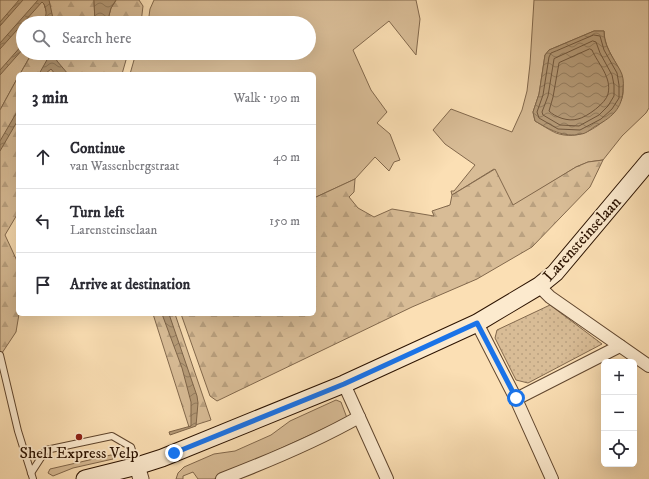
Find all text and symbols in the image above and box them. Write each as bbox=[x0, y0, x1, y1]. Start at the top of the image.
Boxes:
search box bbox=[16, 16, 316, 60]
icon: search bbox=[30, 27, 52, 49]
text: Search here bbox=[62, 29, 131, 48]
text: 3 min bbox=[32, 87, 68, 109]
text: Walk · 190 m bbox=[234, 90, 300, 106]
text: Continue bbox=[70, 139, 125, 158]
icon: ahead bbox=[32, 146, 54, 168]
text: 40 m bbox=[273, 149, 300, 165]
text: van Wassenbergstraat bbox=[70, 158, 180, 174]
street label: Larensteinselaan bbox=[539, 192, 626, 286]
text: Turn left bbox=[70, 203, 124, 222]
icon: left bbox=[32, 210, 54, 232]
text: 150 m bbox=[269, 213, 300, 229]
text: Larensteinselaan bbox=[70, 222, 157, 238]
icon: arrive bbox=[32, 274, 54, 296]
text: Arrive at destination bbox=[70, 275, 190, 294]
map controls bbox=[601, 359, 637, 467]
button: + bbox=[601, 359, 637, 395]
route start bbox=[507, 389, 525, 407]
button: − bbox=[601, 395, 637, 431]
button: locate bbox=[601, 431, 637, 467]
marker: Shell Express Velp bbox=[74, 432, 84, 442]
place label: Shell Express Velp bbox=[20, 443, 138, 463]
route end bbox=[165, 444, 183, 462]

